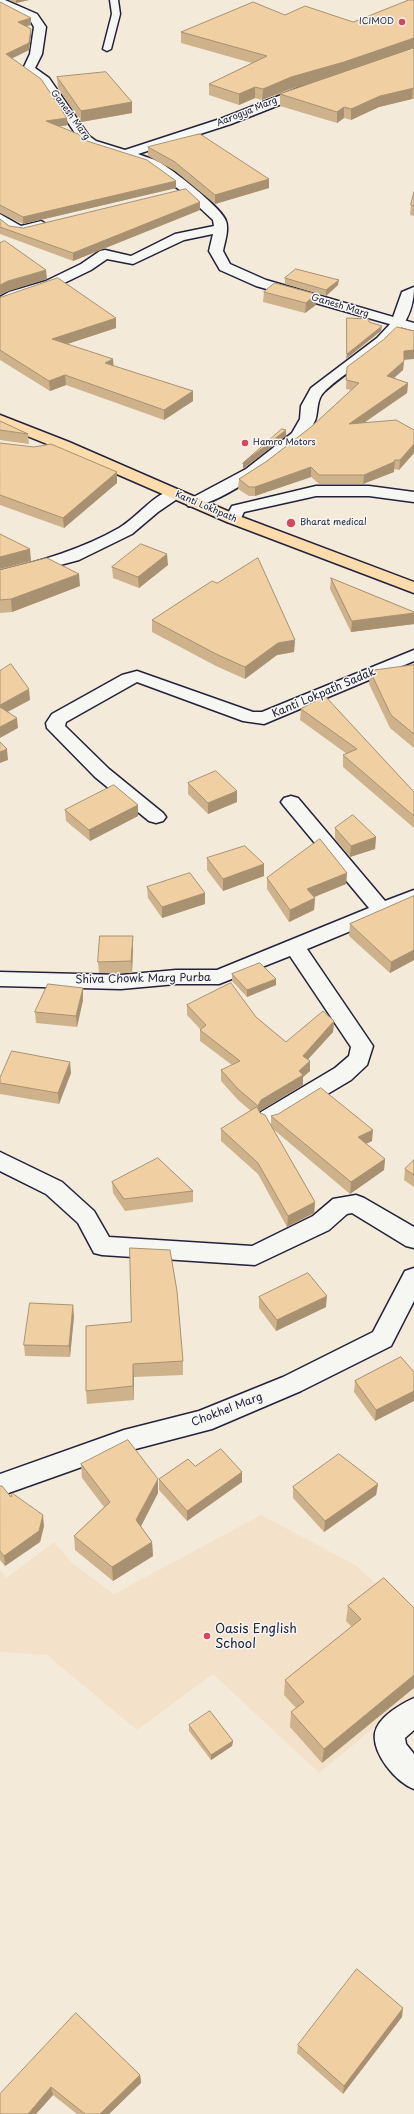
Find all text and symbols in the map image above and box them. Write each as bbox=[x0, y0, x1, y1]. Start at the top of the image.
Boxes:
place label: ICIMOD bbox=[359, 17, 394, 27]
marker: ICIMOD bbox=[397, 17, 407, 27]
street label: Ganesh Marg bbox=[48, 88, 92, 142]
street label: Aarogya Marg bbox=[215, 95, 279, 129]
street label: Ganesh Marg bbox=[310, 292, 370, 320]
marker: Hamro Motors bbox=[240, 438, 250, 448]
place label: Hamro Motors bbox=[253, 438, 316, 448]
street label: Kanti Lokhpath bbox=[173, 489, 239, 525]
marker: Bharat medical bbox=[285, 517, 297, 529]
place label: Bharat medical bbox=[300, 518, 367, 528]
street label: Kanti Lokpath Sadak bbox=[270, 665, 378, 721]
street label: Shiva Chowk Marg Purba bbox=[75, 971, 211, 987]
street label: Chokhel Marg bbox=[190, 1390, 264, 1430]
place label: Oasis English School bbox=[215, 1621, 297, 1652]
marker: Oasis English School bbox=[202, 1631, 212, 1641]

